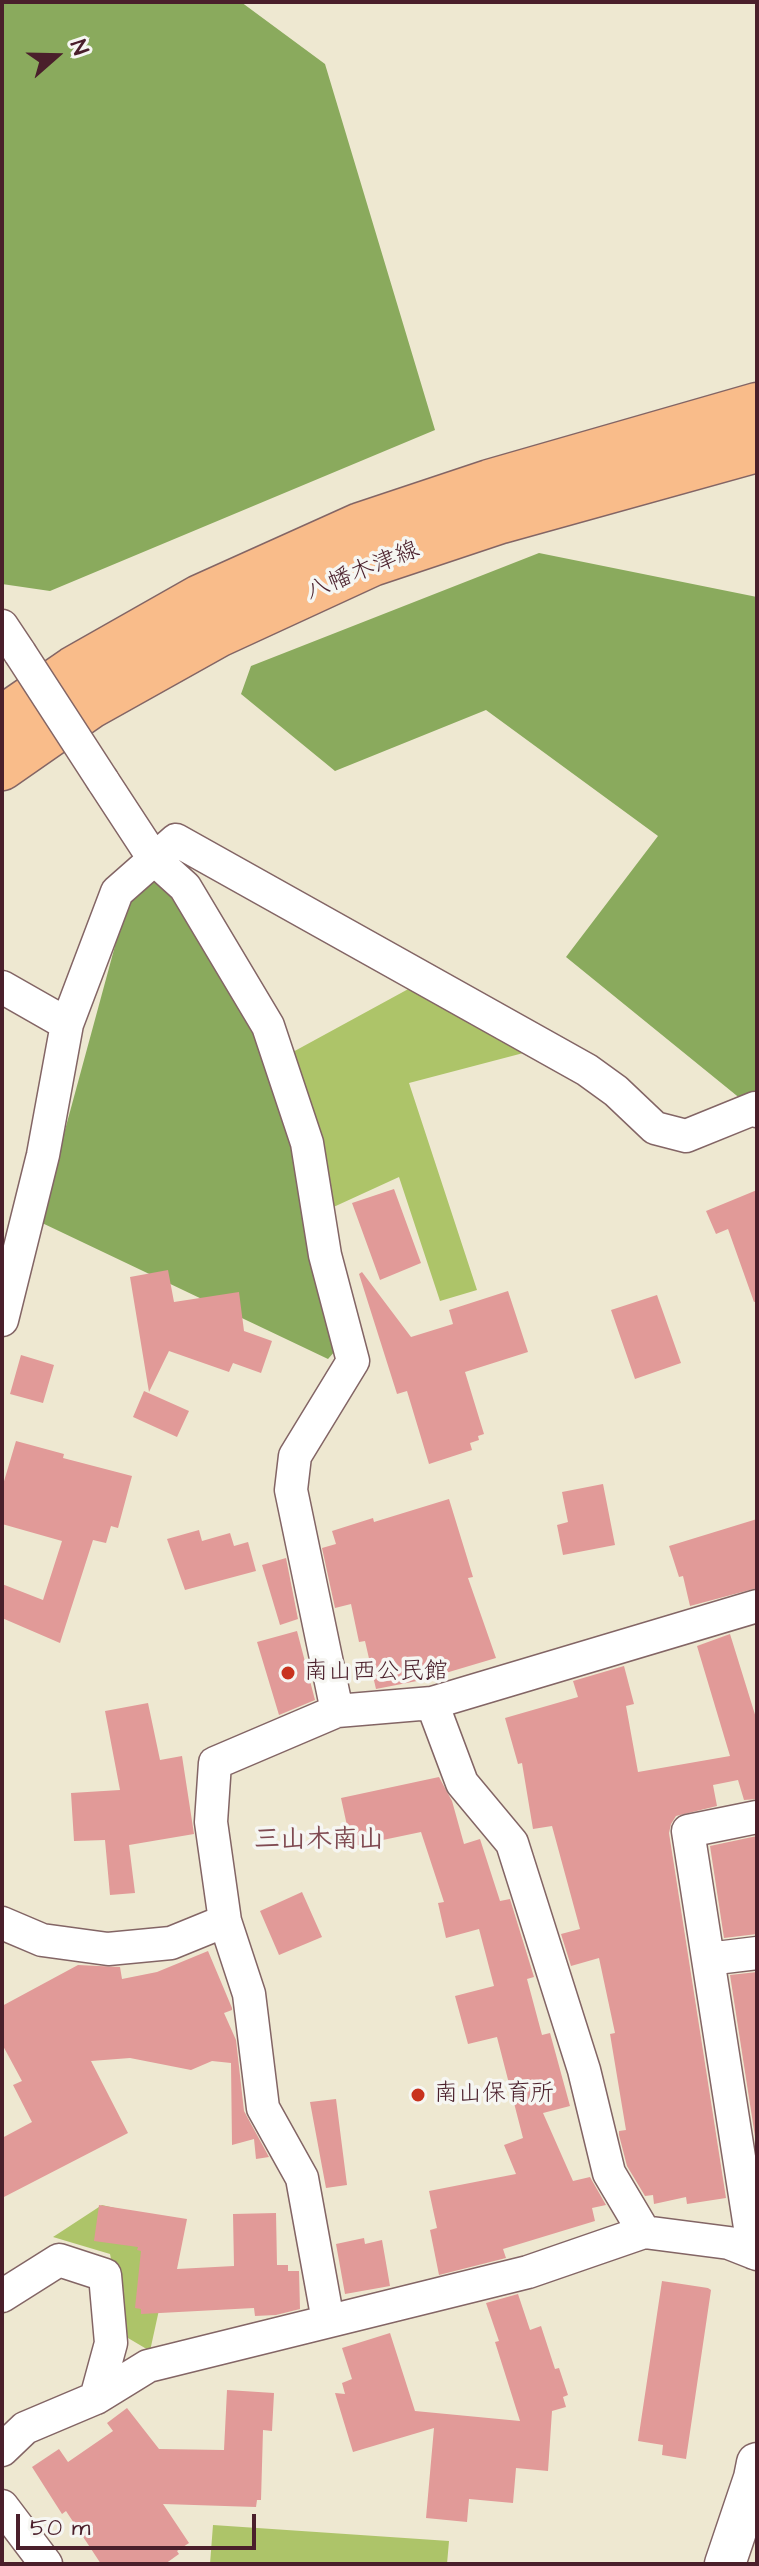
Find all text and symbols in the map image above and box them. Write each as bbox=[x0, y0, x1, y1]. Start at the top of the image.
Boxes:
north arrow bbox=[16, 16, 96, 96]
text: N bbox=[62, 36, 96, 59]
street label: 八幡木津線 bbox=[302, 536, 424, 608]
place label: 南山西公民館 bbox=[304, 1659, 448, 1687]
marker: 南山西公民館 bbox=[279, 1664, 297, 1682]
district label: 三山木南山 bbox=[254, 1826, 384, 1858]
place label: 南山保育所 bbox=[434, 2081, 554, 2109]
marker: 南山保育所 bbox=[409, 2086, 427, 2104]
scale bar bbox=[20, 2498, 260, 2548]
text: 50 m bbox=[30, 2511, 90, 2545]

